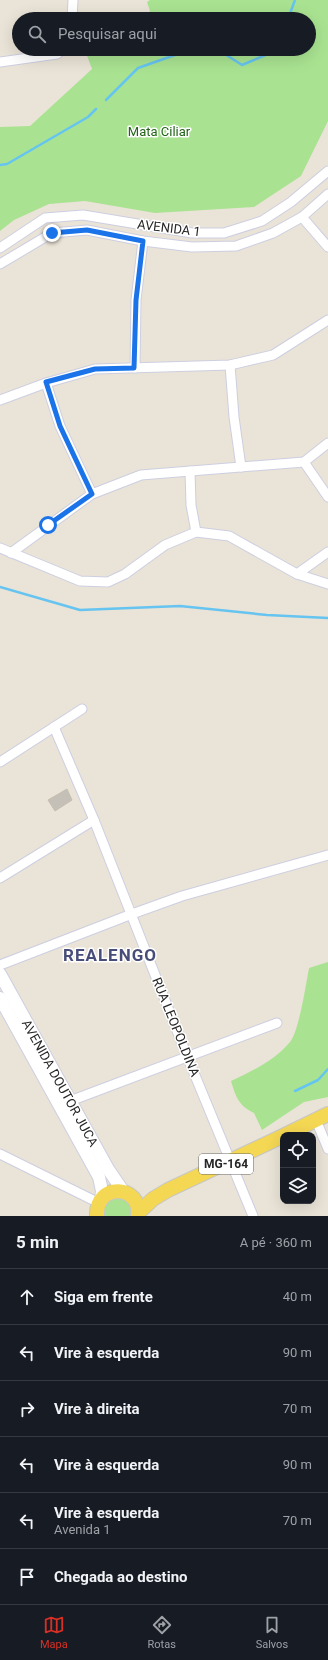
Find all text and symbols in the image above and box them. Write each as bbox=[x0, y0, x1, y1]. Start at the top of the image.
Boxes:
search box bbox=[12, 12, 316, 56]
icon: search bbox=[26, 23, 48, 45]
text: Pesquisar aqui bbox=[58, 25, 157, 43]
park label: Mata Ciliar bbox=[128, 124, 191, 139]
street label: AVENIDA 1 bbox=[136, 217, 202, 239]
route end bbox=[43, 224, 61, 242]
route start bbox=[39, 516, 57, 534]
district label: REALENGO bbox=[63, 945, 157, 965]
street label: RUA LEOPOLDINA bbox=[149, 975, 203, 1079]
street label: AVENIDA DOUTOR JUCA bbox=[19, 1017, 101, 1149]
map controls bbox=[280, 1132, 316, 1204]
button: locate bbox=[280, 1132, 316, 1168]
road number: MG-164 bbox=[199, 1154, 253, 1174]
button: layers bbox=[280, 1168, 316, 1204]
text: 5 min bbox=[16, 1232, 59, 1252]
text: A pé · 360 m bbox=[240, 1235, 312, 1250]
icon: ahead bbox=[16, 1286, 38, 1308]
text: Siga em frente bbox=[54, 1288, 153, 1306]
text: 40 m bbox=[283, 1289, 312, 1304]
icon: left bbox=[16, 1342, 38, 1364]
text: Vire à esquerda bbox=[54, 1344, 159, 1362]
text: 90 m bbox=[283, 1345, 312, 1360]
icon: right bbox=[16, 1398, 38, 1420]
text: Vire à direita bbox=[54, 1400, 140, 1418]
text: 70 m bbox=[283, 1401, 312, 1416]
icon: left bbox=[16, 1454, 38, 1476]
text: Vire à esquerda bbox=[54, 1456, 159, 1474]
text: 90 m bbox=[283, 1457, 312, 1472]
text: Vire à esquerda bbox=[54, 1504, 159, 1522]
icon: left bbox=[16, 1510, 38, 1532]
text: 70 m bbox=[283, 1513, 312, 1528]
text: Avenida 1 bbox=[54, 1522, 111, 1537]
icon: arrive bbox=[16, 1566, 38, 1588]
text: Chegada ao destino bbox=[54, 1568, 188, 1586]
tab: Mapa bbox=[40, 1614, 68, 1651]
tab: Rotas bbox=[148, 1614, 176, 1651]
tab: Salvos bbox=[256, 1614, 288, 1651]

